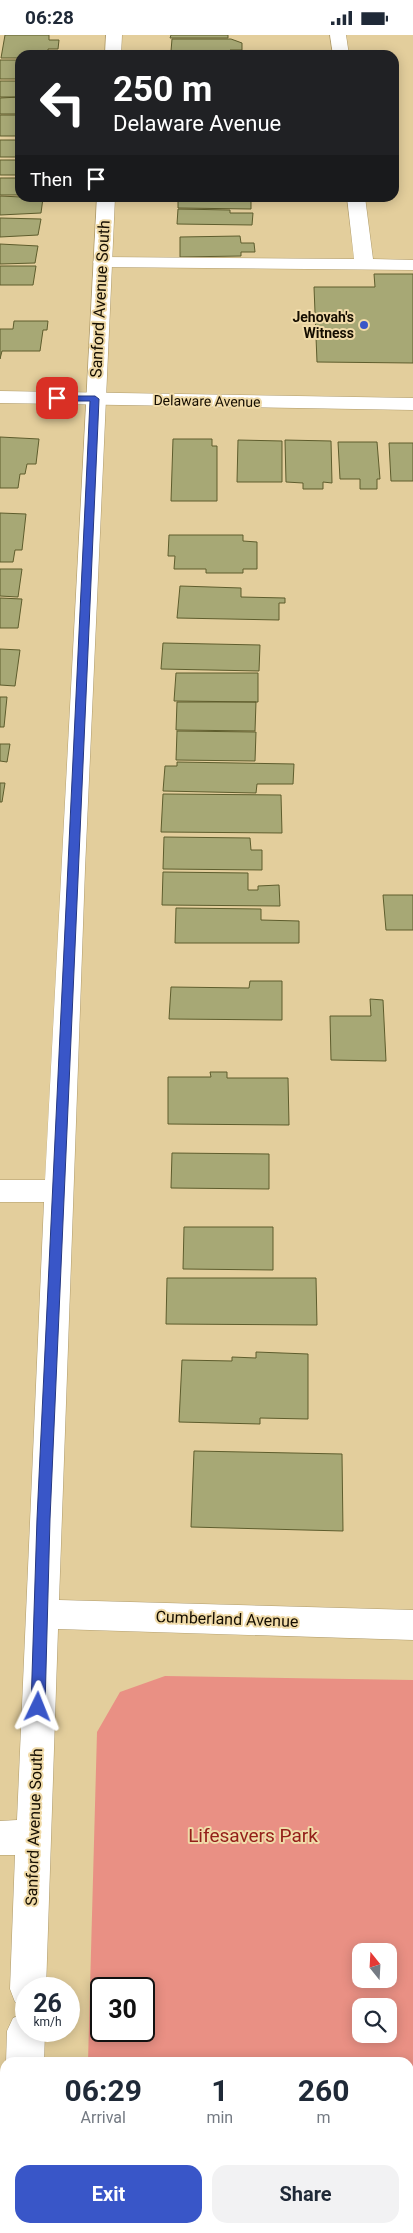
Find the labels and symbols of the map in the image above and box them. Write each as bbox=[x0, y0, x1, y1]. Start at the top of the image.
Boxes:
street label: Sanford Avenue South bbox=[86, 220, 114, 378]
place label: Jehovah's Witness bbox=[292, 309, 354, 341]
marker: Jehovah's Witness bbox=[358, 319, 370, 331]
pin bbox=[36, 377, 78, 419]
street label: Delaware Avenue bbox=[153, 392, 261, 410]
street label: Cumberland Avenue bbox=[155, 1607, 299, 1631]
position arrow bbox=[11, 1680, 63, 1732]
street label: Sanford Avenue South bbox=[22, 1748, 46, 1906]
park label: Lifesavers Park bbox=[188, 1824, 318, 1847]
north arrow bbox=[352, 1943, 398, 1987]
speed limit sign: 30 bbox=[90, 1977, 155, 2042]

